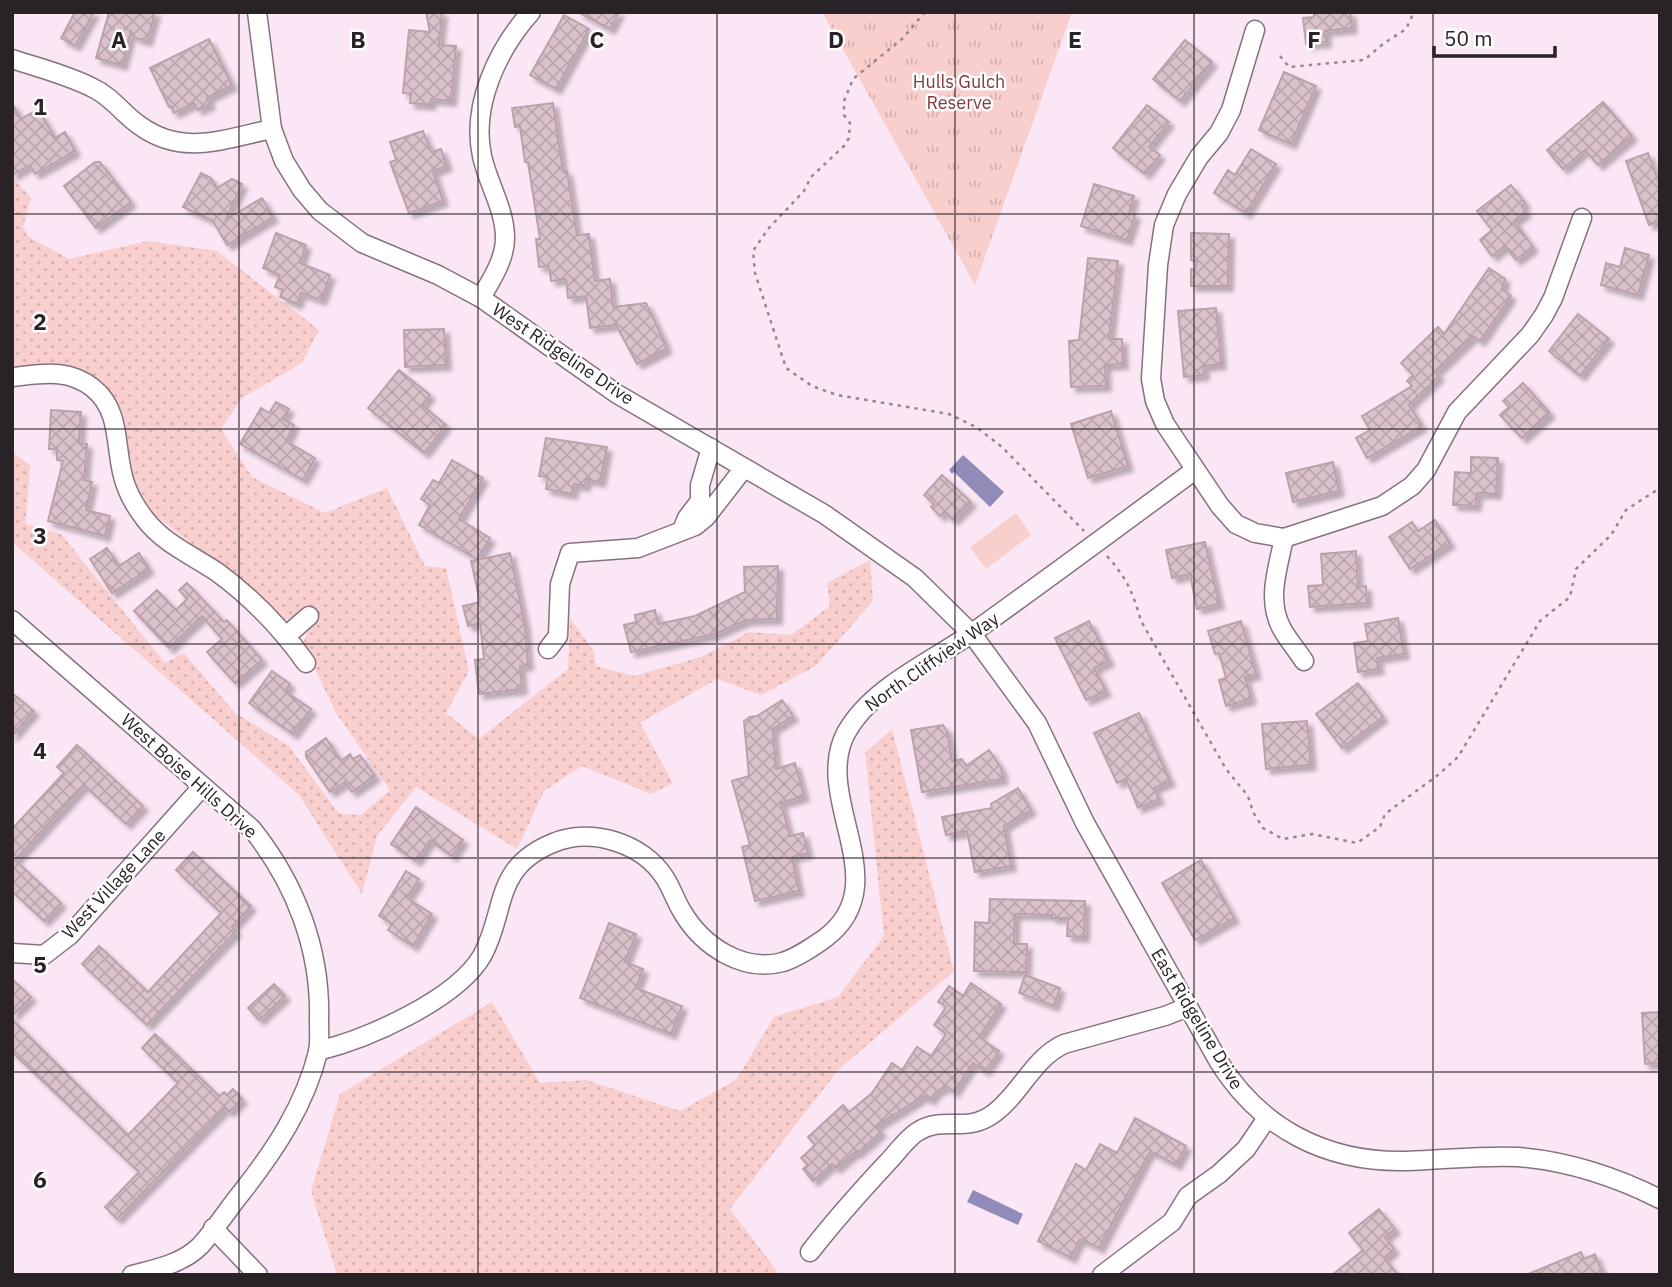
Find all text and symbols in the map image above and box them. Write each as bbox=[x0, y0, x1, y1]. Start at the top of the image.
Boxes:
scale bar bbox=[1434, 14, 1555, 58]
text: A bbox=[111, 24, 127, 54]
text: B bbox=[350, 24, 366, 54]
text: C bbox=[590, 24, 605, 54]
text: D bbox=[828, 24, 844, 54]
text: E bbox=[1068, 24, 1082, 54]
text: F bbox=[1307, 24, 1321, 54]
text: 50 m bbox=[1444, 24, 1493, 52]
park label: Hulls Gulch Reserve bbox=[913, 70, 1005, 114]
text: 1 bbox=[33, 91, 47, 121]
street label: West Ridgeline Drive bbox=[488, 298, 639, 410]
text: 2 bbox=[33, 306, 47, 336]
text: 3 bbox=[33, 520, 47, 550]
street label: North Cliffview Way bbox=[860, 607, 1003, 716]
street label: West Boise Hills Drive bbox=[116, 708, 262, 843]
text: 4 bbox=[33, 735, 47, 765]
street label: West Village Lane bbox=[57, 824, 170, 943]
street label: East Ridgeline Drive bbox=[1146, 944, 1249, 1094]
text: 5 bbox=[33, 949, 47, 979]
text: 6 bbox=[33, 1164, 47, 1194]

